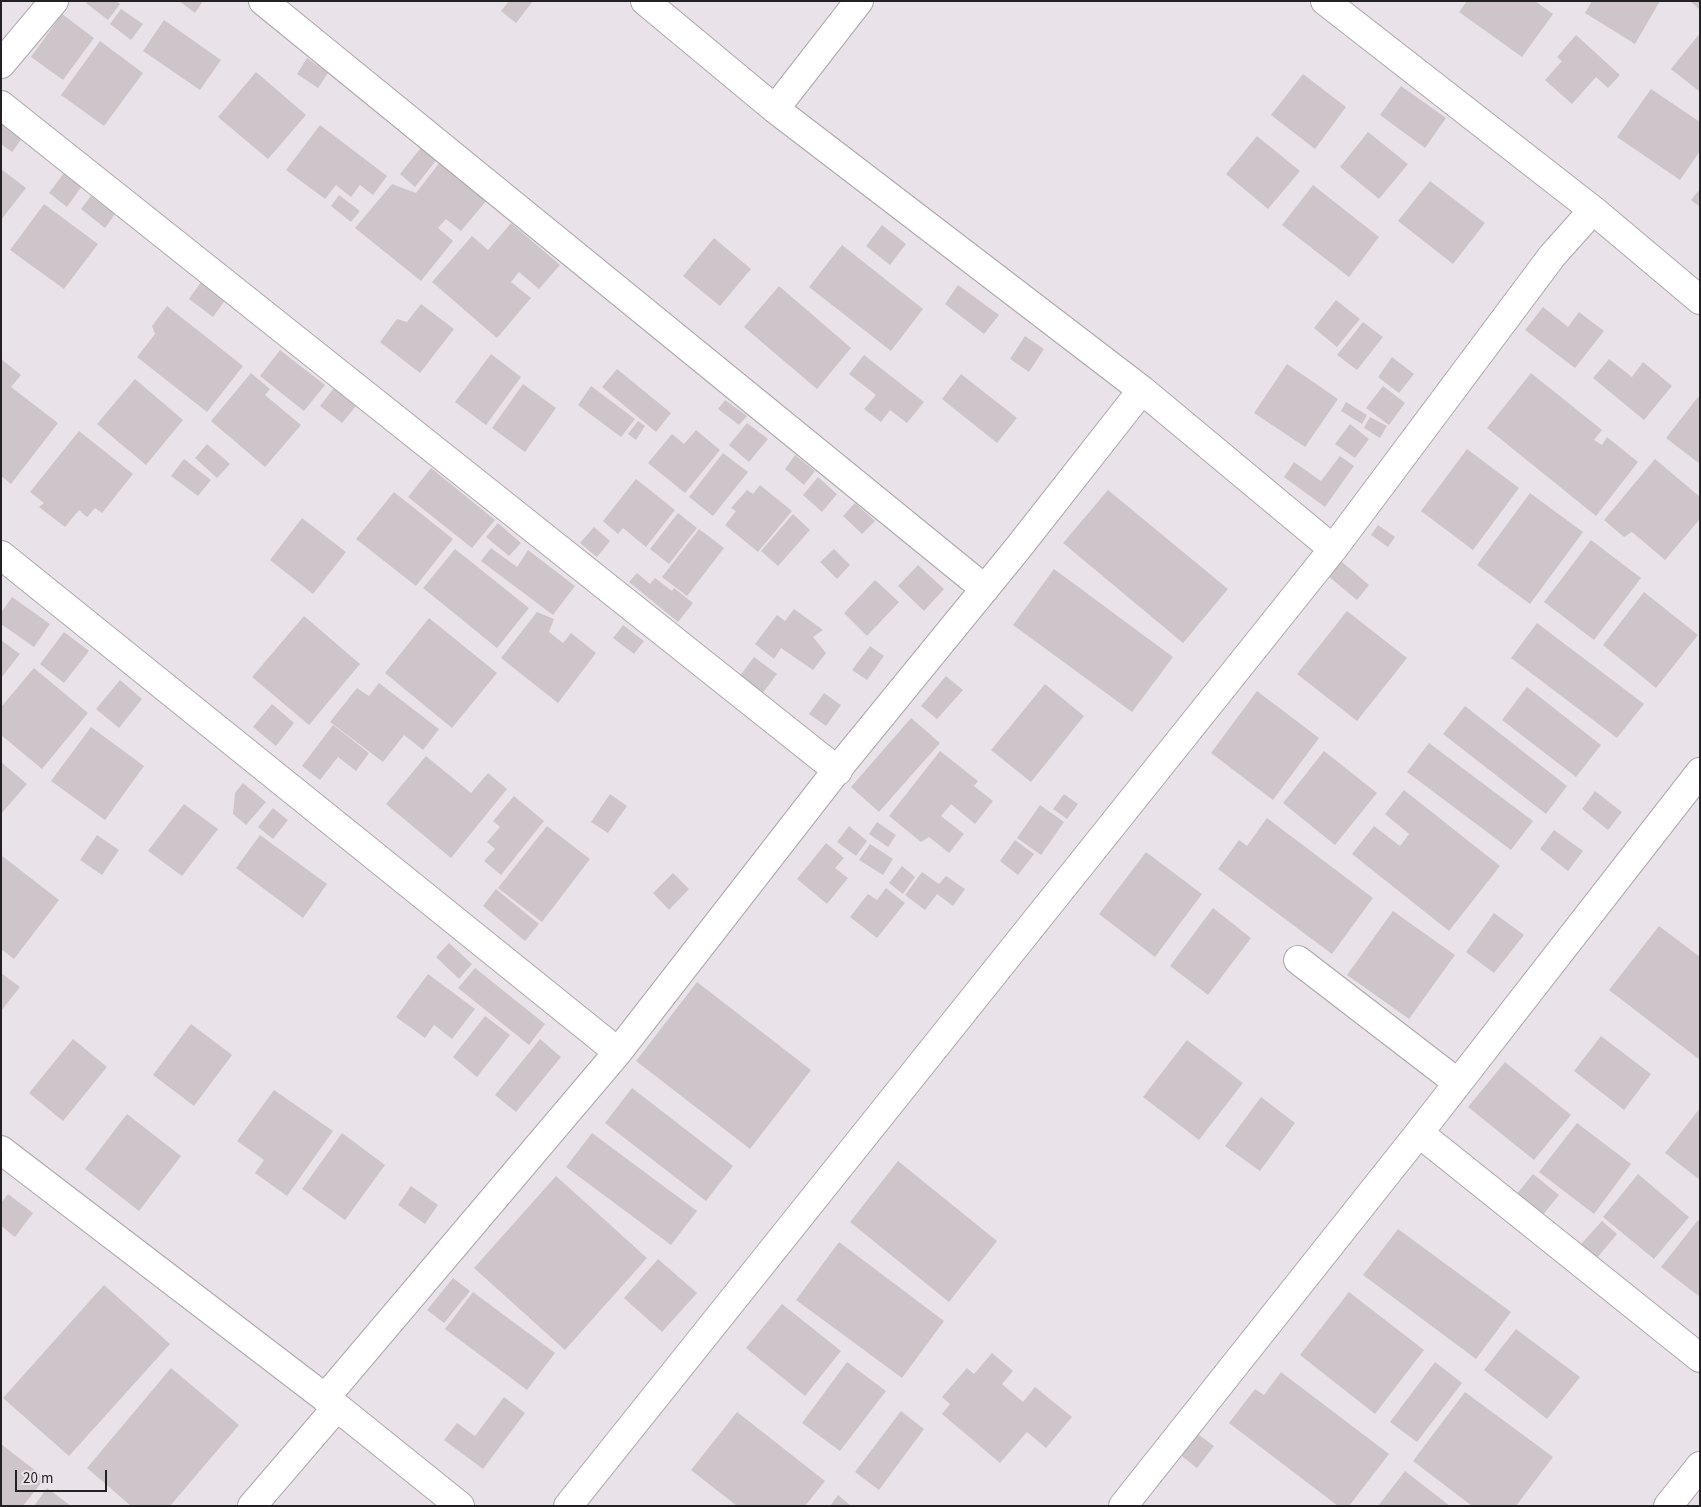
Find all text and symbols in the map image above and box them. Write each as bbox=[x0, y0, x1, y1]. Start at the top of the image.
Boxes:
scale bar bbox=[18, 1460, 110, 1492]
text: 20 m bbox=[23, 1468, 53, 1489]

